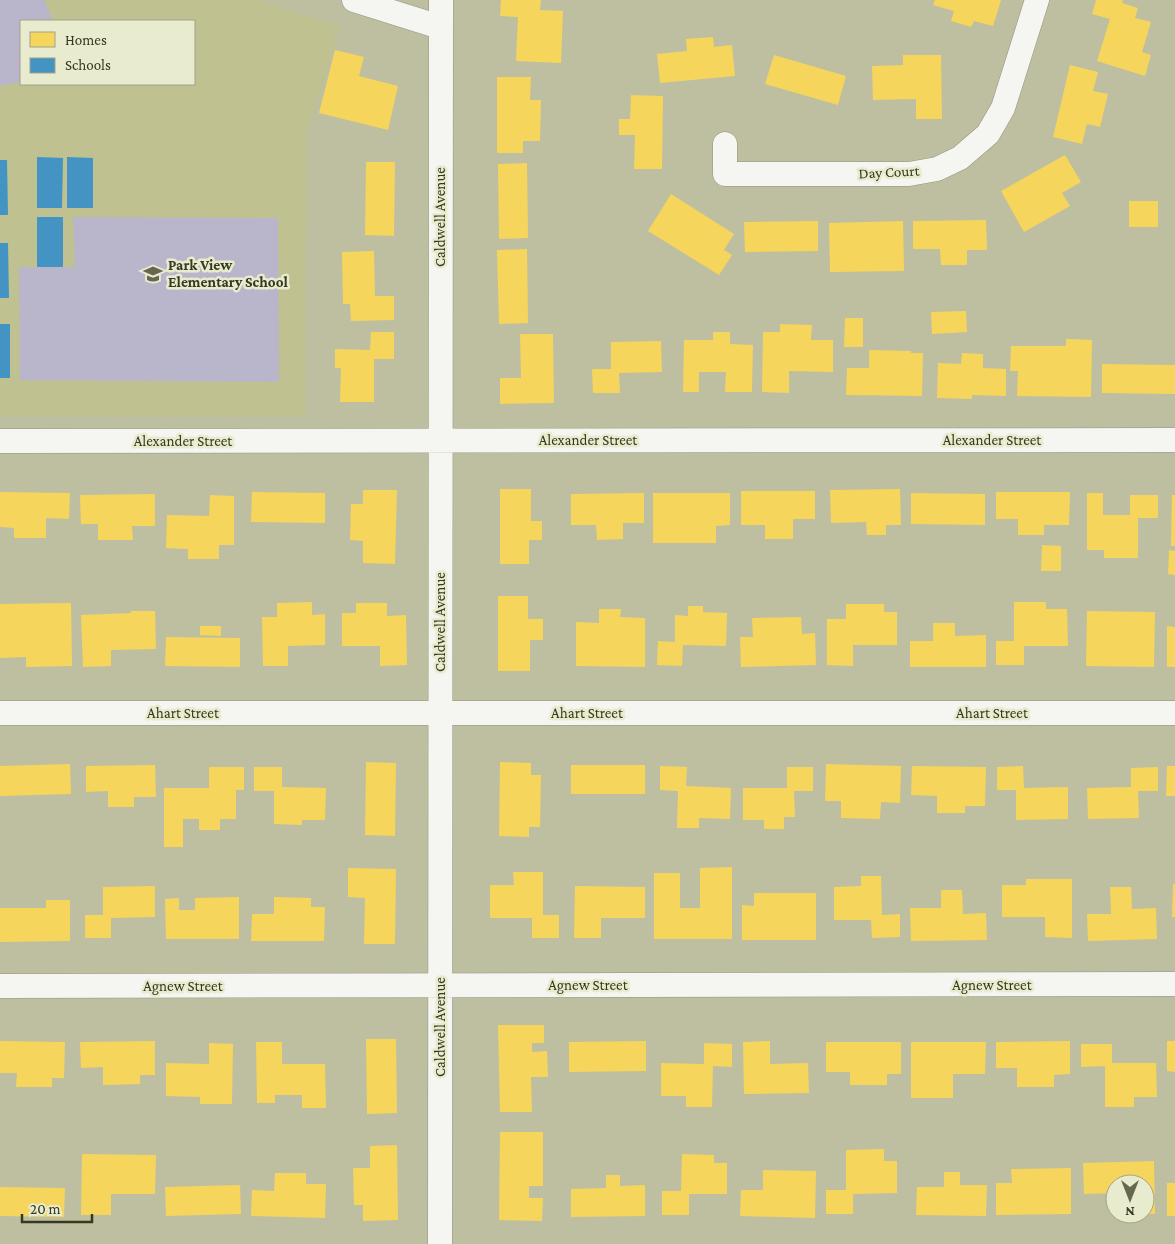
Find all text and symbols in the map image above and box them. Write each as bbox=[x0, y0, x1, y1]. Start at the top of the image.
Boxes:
legend bbox=[20, 20, 195, 85]
text: Homes bbox=[65, 32, 107, 48]
text: Schools bbox=[65, 57, 111, 73]
street label: Day Court bbox=[858, 162, 921, 183]
street label: Caldwell Avenue bbox=[432, 167, 448, 267]
place label: Park View Elementary School bbox=[168, 257, 288, 290]
school or university icon: Park View Elementary School bbox=[142, 263, 164, 285]
street label: Alexander Street bbox=[539, 432, 638, 448]
street label: Alexander Street bbox=[943, 432, 1042, 448]
street label: Alexander Street bbox=[134, 433, 233, 449]
street label: Caldwell Avenue bbox=[432, 572, 448, 672]
street label: Ahart Street bbox=[147, 705, 220, 721]
street label: Ahart Street bbox=[551, 705, 624, 721]
street label: Ahart Street bbox=[956, 705, 1029, 721]
street label: Caldwell Avenue bbox=[432, 977, 448, 1077]
street label: Agnew Street bbox=[548, 977, 629, 994]
street label: Agnew Street bbox=[952, 977, 1033, 994]
street label: Agnew Street bbox=[143, 978, 224, 995]
north arrow bbox=[1105, 1174, 1155, 1224]
scale bar bbox=[22, 1192, 92, 1224]
text: 20 m bbox=[30, 1201, 61, 1217]
text: N bbox=[1125, 1204, 1135, 1220]

